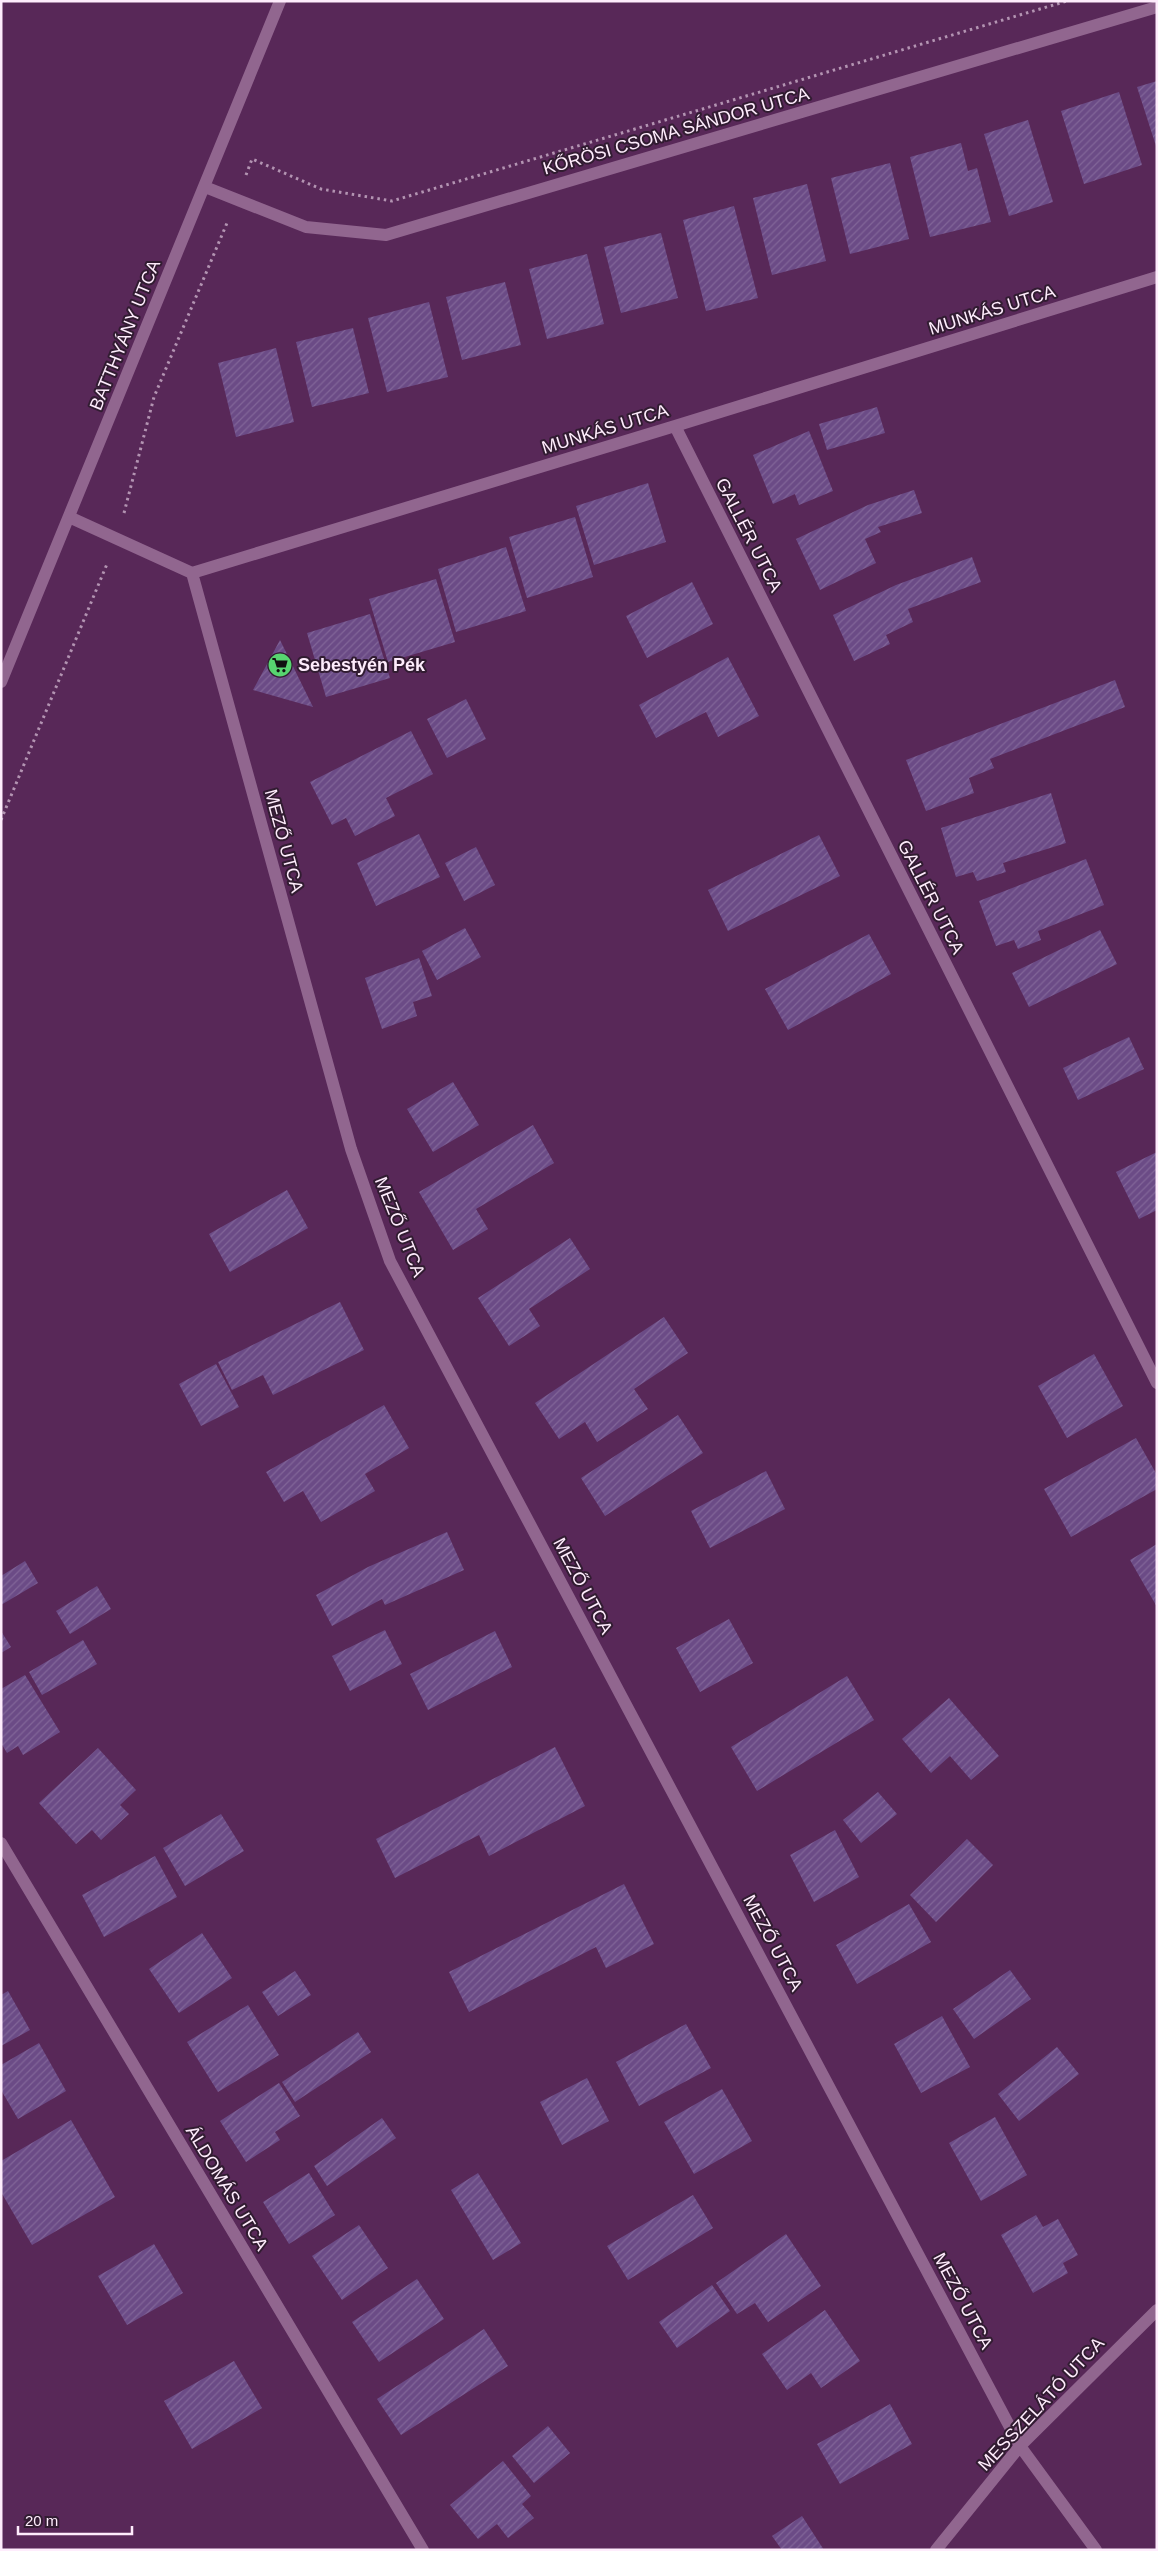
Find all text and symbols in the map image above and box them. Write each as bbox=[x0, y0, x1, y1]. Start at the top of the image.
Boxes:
street label: KŐRÖSI CSOMA SÁNDOR UTCA bbox=[540, 82, 811, 179]
street label: BATTHYÁNY UTCA bbox=[86, 257, 164, 413]
street label: MUNKÁS UTCA bbox=[926, 281, 1058, 339]
street label: MUNKÁS UTCA bbox=[539, 400, 671, 458]
street label: GALLÉR UTCA bbox=[712, 475, 786, 595]
supermarket icon: Sebestyén Pék bbox=[267, 652, 293, 678]
place label: Sebestyén Pék bbox=[298, 655, 426, 675]
street label: MEZŐ UTCA bbox=[261, 787, 308, 895]
street label: GALLÉR UTCA bbox=[894, 837, 968, 957]
street label: MEZŐ UTCA bbox=[371, 1174, 430, 1280]
street label: MEZŐ UTCA bbox=[549, 1534, 618, 1637]
street label: MEZŐ UTCA bbox=[739, 1891, 808, 1994]
street label: ÁLDOMÁS UTCA bbox=[182, 2122, 272, 2254]
street label: MEZŐ UTCA bbox=[929, 2249, 998, 2352]
street label: MESSZELÁTÓ UTCA bbox=[973, 2332, 1108, 2475]
scale bar bbox=[18, 2504, 131, 2536]
text: 20 m bbox=[25, 2512, 58, 2529]

